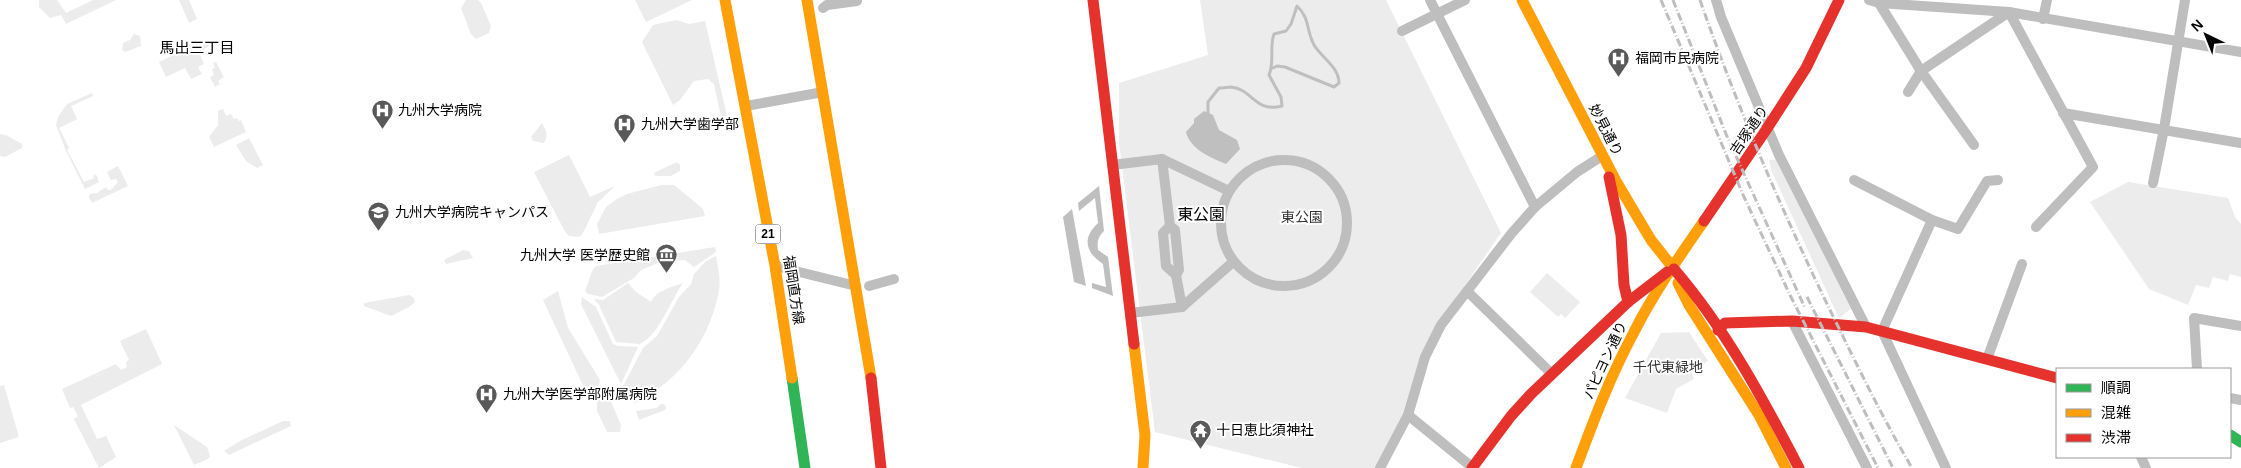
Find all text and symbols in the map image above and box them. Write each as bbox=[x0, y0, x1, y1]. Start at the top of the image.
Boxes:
north arrow bbox=[2181, 10, 2231, 60]
text: N bbox=[2188, 16, 2206, 35]
district label: 馬出三丁目 bbox=[159, 39, 235, 56]
hospital icon: 福岡市民病院 bbox=[1607, 46, 1631, 77]
place label: 福岡市民病院 bbox=[1635, 50, 1719, 66]
hospital icon: 九州大学病院 bbox=[370, 98, 394, 129]
street label: 妙見通り bbox=[1586, 101, 1626, 159]
place label: 九州大学病院 bbox=[398, 102, 482, 118]
street label: 吉塚通り bbox=[1727, 102, 1771, 158]
hospital icon: 九州大学歯学部 bbox=[613, 112, 637, 143]
place label: 九州大学歯学部 bbox=[641, 116, 739, 132]
school or university icon: 九州大学病院キャンパス bbox=[367, 200, 391, 231]
place label: 九州大学病院キャンパス bbox=[395, 204, 549, 220]
district label: 東公園 bbox=[1177, 206, 1225, 223]
park label: 東公園 bbox=[1281, 209, 1323, 225]
road number: 21 bbox=[756, 224, 780, 243]
museum icon: 九州大学 医学歴史館 bbox=[654, 243, 678, 274]
place label: 九州大学 医学歴史館 bbox=[520, 247, 650, 263]
street label: 福岡直方線 bbox=[781, 254, 807, 326]
street label: パピヨン通り bbox=[1580, 319, 1630, 401]
park label: 千代東緑地 bbox=[1633, 359, 1703, 375]
legend bbox=[2056, 368, 2231, 458]
text: 順調 bbox=[2101, 379, 2131, 396]
hospital icon: 九州大学医学部附属病院 bbox=[475, 382, 499, 413]
place label: 九州大学医学部附属病院 bbox=[503, 386, 657, 402]
text: 混雑 bbox=[2101, 404, 2131, 421]
temple icon: 十日恵比須神社 bbox=[1188, 418, 1212, 449]
place label: 十日恵比須神社 bbox=[1216, 422, 1314, 438]
text: 渋滞 bbox=[2101, 429, 2131, 446]

